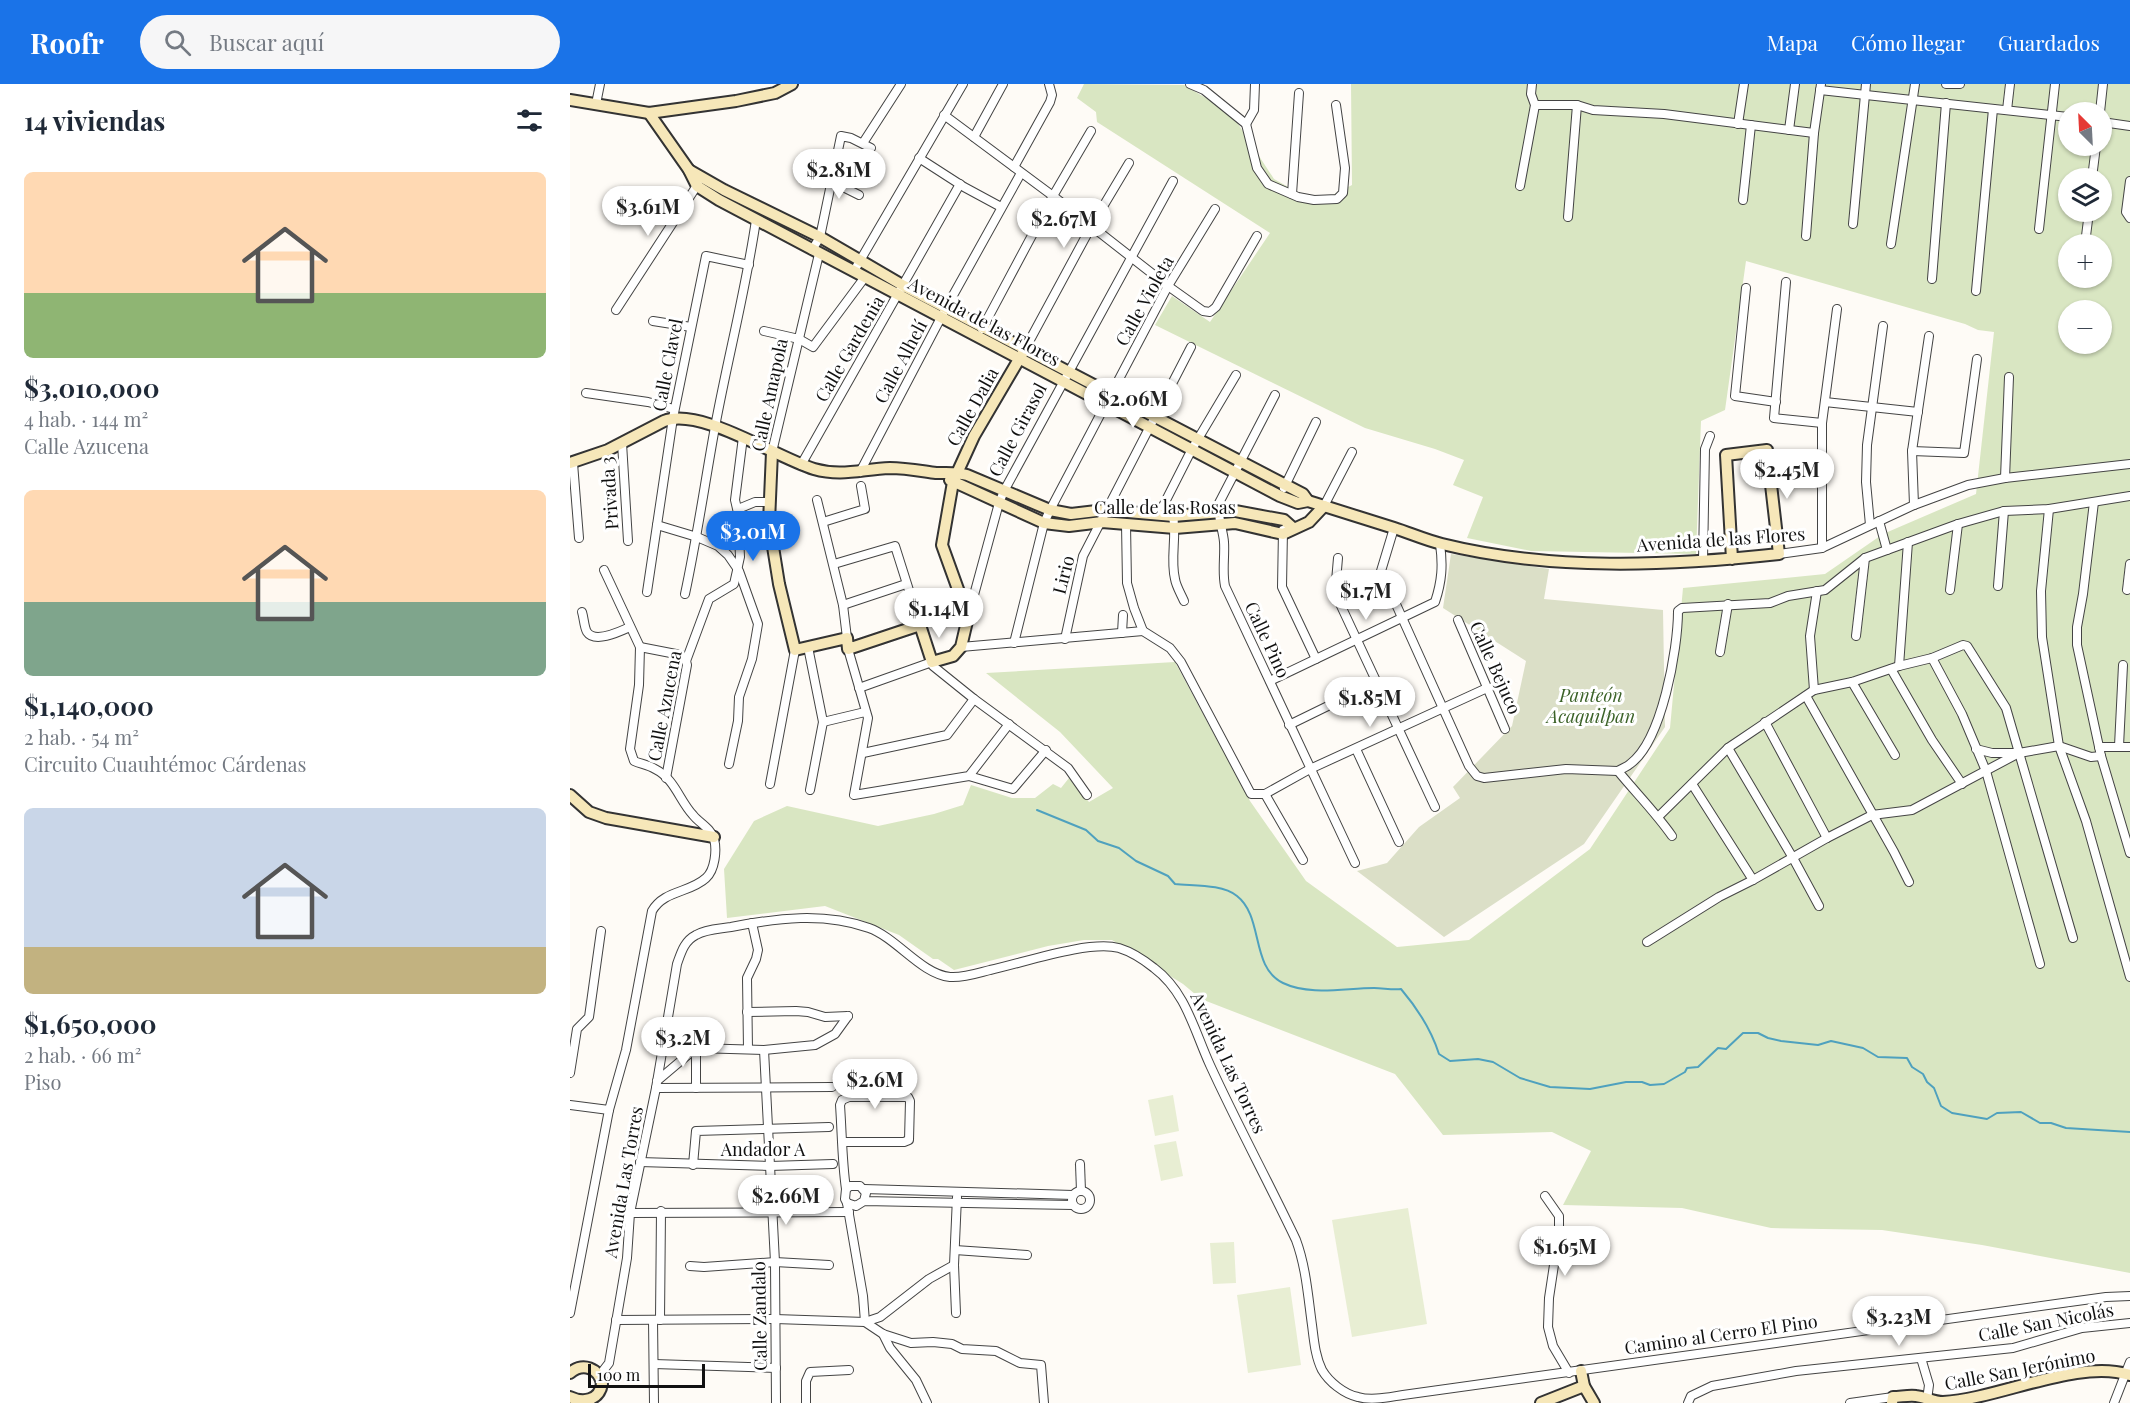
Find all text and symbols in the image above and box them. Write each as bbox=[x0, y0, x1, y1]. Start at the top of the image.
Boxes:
search box bbox=[140, 15, 560, 69]
text: Roofr bbox=[30, 24, 104, 61]
icon: search bbox=[161, 26, 194, 59]
text: Buscar aquí bbox=[209, 27, 324, 57]
text: Mapa bbox=[1767, 28, 1818, 56]
text: Cómo llegar bbox=[1851, 28, 1965, 56]
text: Guardados bbox=[1998, 28, 2100, 56]
north arrow bbox=[2058, 102, 2112, 156]
map controls bbox=[2058, 102, 2112, 354]
text: 14 viviendas bbox=[24, 103, 165, 138]
icon: filters bbox=[513, 104, 546, 137]
pin: $2.81M bbox=[790, 149, 888, 200]
text: $2.81M bbox=[807, 155, 871, 182]
button: layers bbox=[2058, 168, 2112, 222]
pin: $3.61M bbox=[599, 186, 697, 237]
text: $3.61M bbox=[616, 192, 680, 219]
pin: $2.67M bbox=[1015, 198, 1113, 249]
text: $2.67M bbox=[1031, 204, 1097, 231]
icon: home bbox=[231, 211, 339, 319]
button: + bbox=[2058, 234, 2112, 288]
street label: Calle Violeta bbox=[1109, 251, 1179, 350]
street label: Avenida de las Flores bbox=[903, 270, 1065, 371]
street label: Calle Gardenia bbox=[809, 291, 889, 406]
button: − bbox=[2058, 300, 2112, 354]
street label: Calle Clavel bbox=[646, 316, 688, 413]
street label: Calle Alhelí bbox=[868, 316, 932, 407]
street label: Calle Amapola bbox=[745, 336, 793, 454]
street label: Calle Dalia bbox=[941, 363, 1004, 450]
text: $3,010,000 bbox=[24, 370, 159, 405]
street label: Calle Girasol bbox=[982, 378, 1052, 481]
pin: $2.06M bbox=[1084, 378, 1182, 429]
text: $2.06M bbox=[1098, 384, 1168, 411]
text: 4 hab. · 144 m² bbox=[24, 405, 148, 432]
text: Calle Azucena bbox=[24, 432, 149, 459]
pin: $2.45M bbox=[1738, 449, 1836, 500]
text: $2.45M bbox=[1754, 455, 1820, 482]
street label: Privada 3 bbox=[594, 456, 624, 530]
street label: Calle de las Rosas bbox=[1094, 495, 1236, 519]
pin: $3.01M bbox=[704, 511, 802, 562]
text: $3.01M bbox=[720, 517, 786, 544]
street label: Avenida de las Flores bbox=[1635, 521, 1806, 557]
icon: home bbox=[231, 529, 339, 637]
street label: Lirio bbox=[1047, 553, 1079, 597]
pin: $1.7M bbox=[1324, 570, 1408, 621]
text: $1.7M bbox=[1340, 576, 1392, 603]
pin: $1.14M bbox=[890, 588, 988, 639]
text: $1.14M bbox=[908, 594, 970, 621]
street label: Calle Pino bbox=[1240, 598, 1296, 682]
street label: Calle Bejuco bbox=[1465, 617, 1527, 718]
street label: Calle Azucena bbox=[642, 648, 687, 763]
pin: $1.85M bbox=[1321, 677, 1419, 728]
text: $1.85M bbox=[1338, 683, 1402, 710]
park label: Panteón Acaquilpan bbox=[1545, 683, 1635, 728]
text: $1,140,000 bbox=[24, 688, 154, 723]
text: 2 hab. · 54 m² bbox=[24, 723, 139, 750]
text: Circuito Cuauhtémoc Cárdenas bbox=[24, 750, 306, 777]
icon: home bbox=[231, 847, 339, 955]
street label: Avenida Las Torres bbox=[1185, 987, 1272, 1137]
text: $1,650,000 bbox=[24, 1006, 157, 1041]
pin: $3.2M bbox=[641, 1017, 725, 1068]
text: $3.2M bbox=[655, 1023, 711, 1050]
text: 2 hab. · 66 m² bbox=[24, 1041, 141, 1068]
pin: $2.6M bbox=[833, 1059, 917, 1110]
text: $2.6M bbox=[846, 1065, 904, 1092]
text: Piso bbox=[24, 1068, 61, 1095]
street label: Avenida Las Torres bbox=[598, 1104, 648, 1260]
street label: Andador A bbox=[720, 1137, 806, 1161]
pin: $2.66M bbox=[737, 1175, 835, 1226]
text: $2.66M bbox=[752, 1181, 820, 1208]
pin: $1.65M bbox=[1516, 1226, 1614, 1277]
text: $1.65M bbox=[1533, 1232, 1597, 1259]
street label: Calle Zandalo bbox=[746, 1261, 772, 1371]
pin: $3.23M bbox=[1850, 1296, 1948, 1347]
street label: Calle San Nicolás bbox=[1976, 1297, 2115, 1347]
text: $3.23M bbox=[1866, 1302, 1932, 1329]
street label: Camino al Cerro El Pino bbox=[1623, 1309, 1819, 1359]
street label: Calle San Jerónimo bbox=[1942, 1343, 2097, 1395]
scale bar bbox=[588, 1361, 705, 1388]
text: 100 m bbox=[597, 1364, 640, 1385]

